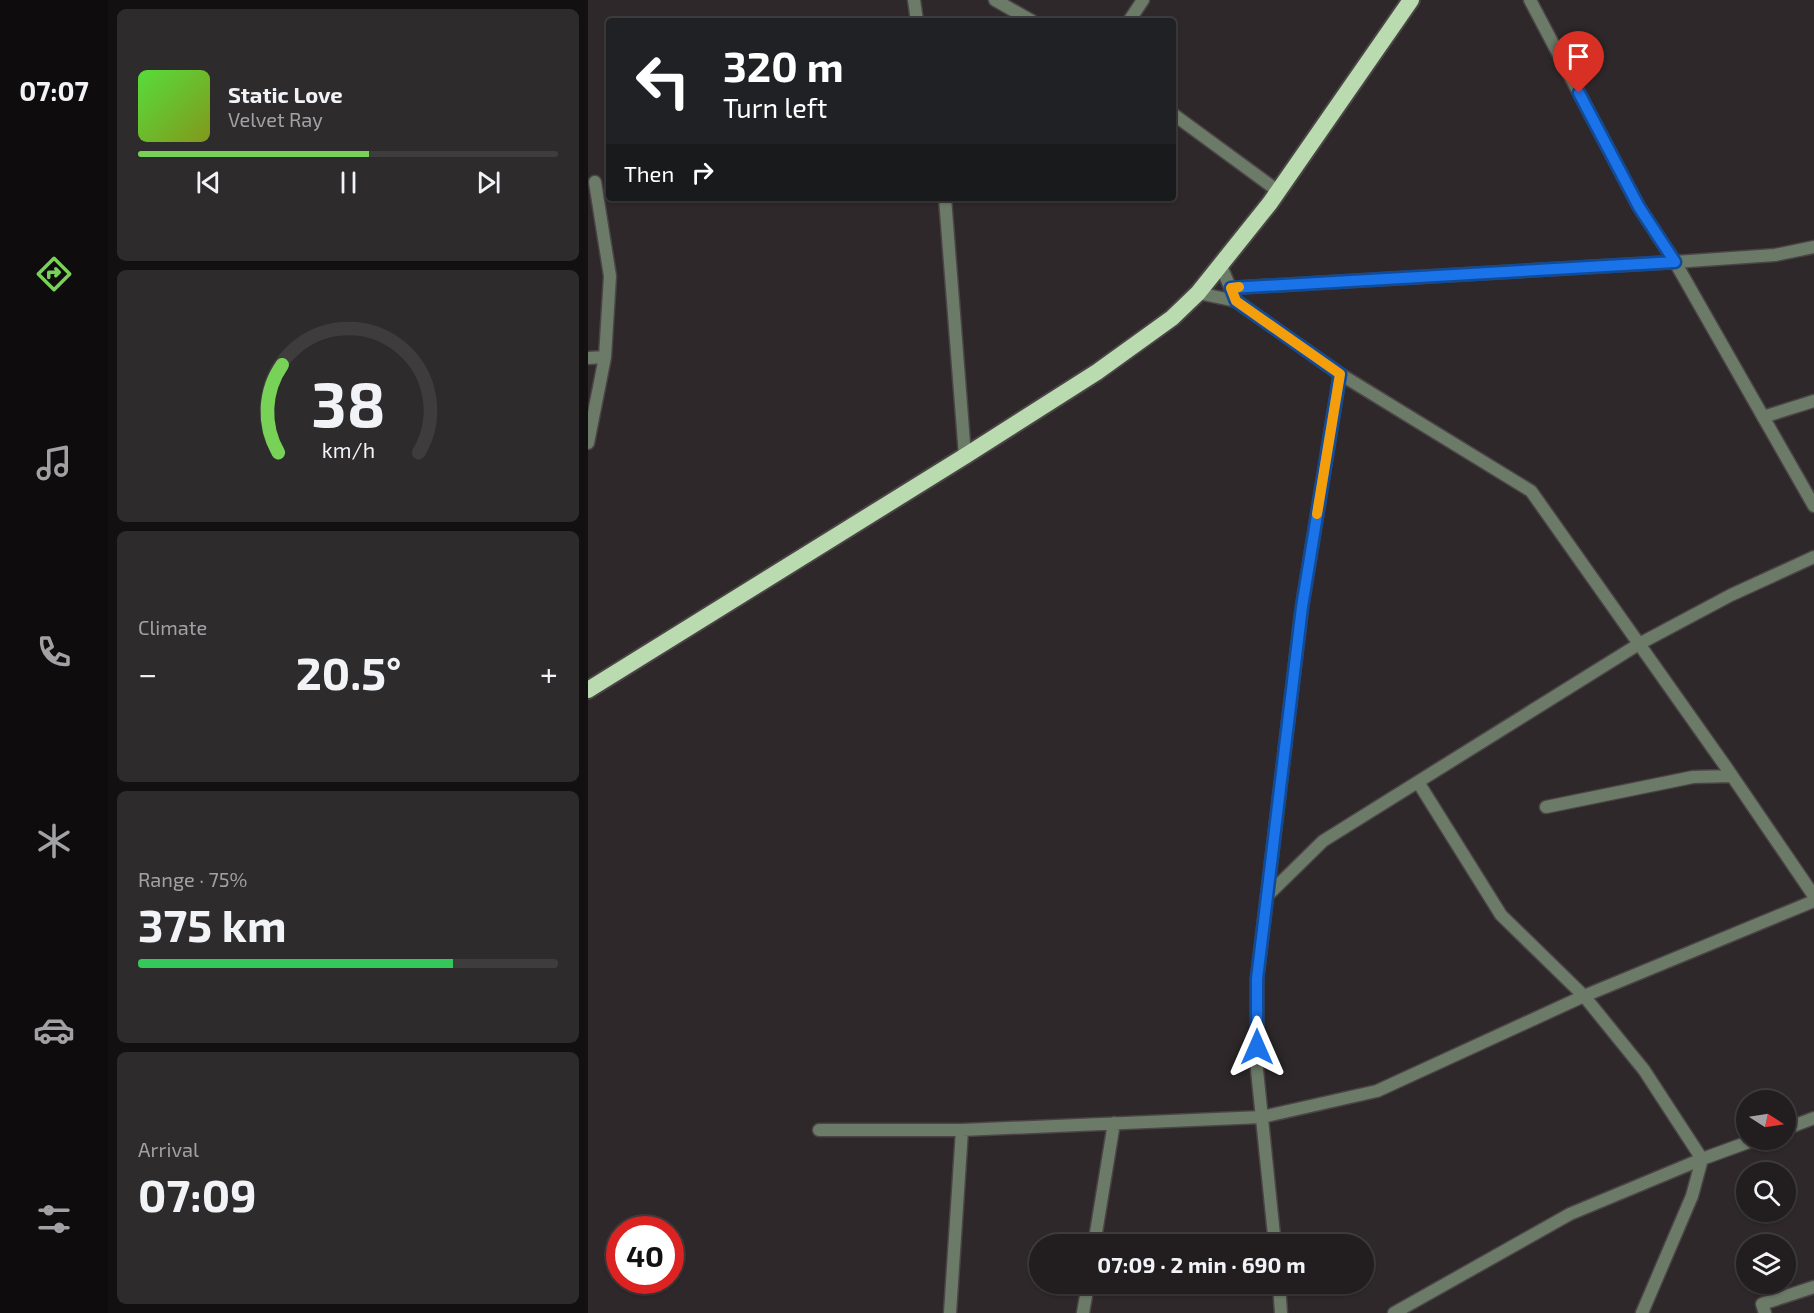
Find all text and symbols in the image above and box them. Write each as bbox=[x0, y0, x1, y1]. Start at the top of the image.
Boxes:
pin bbox=[1553, 31, 1604, 93]
text: 320 m bbox=[723, 40, 844, 90]
icon: arrive bbox=[1562, 40, 1595, 73]
icon: left bbox=[624, 42, 702, 120]
text: 07:07 bbox=[19, 74, 89, 106]
text: Static Love bbox=[228, 81, 343, 107]
text: Turn left bbox=[723, 91, 827, 123]
text: Velvet Ray bbox=[228, 107, 323, 131]
icon: right bbox=[686, 156, 719, 189]
text: Then bbox=[624, 160, 674, 186]
icon: previous bbox=[192, 166, 225, 199]
icon: pause bbox=[332, 166, 365, 199]
icon: next bbox=[472, 166, 505, 199]
icon: directions bbox=[33, 253, 75, 295]
text: 38 bbox=[311, 365, 385, 440]
text: km/h bbox=[321, 437, 375, 462]
icon: music bbox=[33, 442, 75, 484]
text: Climate bbox=[138, 615, 207, 639]
icon: phone bbox=[33, 631, 75, 673]
text: 20.5° bbox=[296, 645, 401, 699]
text: − bbox=[138, 653, 157, 693]
text: + bbox=[540, 653, 558, 693]
icon: climate bbox=[33, 820, 75, 862]
text: Range · 75% bbox=[138, 867, 247, 891]
text: 375 km bbox=[138, 897, 287, 951]
icon: car bbox=[33, 1009, 75, 1051]
position arrow bbox=[1225, 1015, 1289, 1079]
north arrow bbox=[1736, 1090, 1796, 1150]
map controls bbox=[1736, 1090, 1796, 1294]
text: Arrival bbox=[138, 1137, 199, 1161]
button: search bbox=[1736, 1162, 1796, 1222]
text: 07:09 bbox=[138, 1167, 257, 1221]
icon: filters bbox=[33, 1198, 75, 1240]
speed limit sign: 40 bbox=[606, 1216, 684, 1294]
button: layers bbox=[1736, 1234, 1796, 1294]
text: 07:09 · 2 min · 690 m bbox=[1097, 1251, 1306, 1277]

